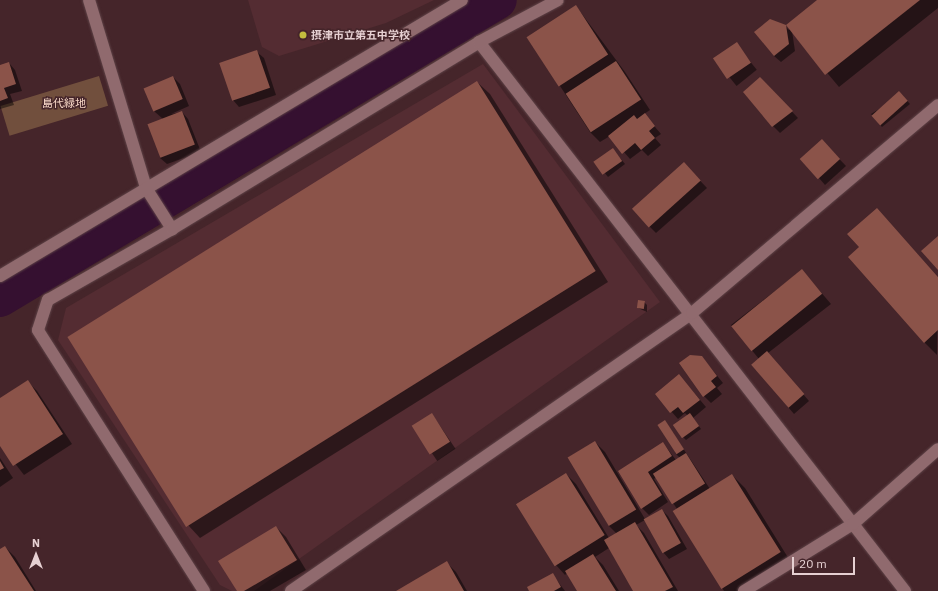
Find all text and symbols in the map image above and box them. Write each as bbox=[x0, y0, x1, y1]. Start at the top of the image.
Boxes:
place label: 摂津市立第五中学校 bbox=[311, 28, 410, 42]
marker: 摂津市立第五中学校 bbox=[298, 30, 308, 40]
park label: 島代緑地 bbox=[42, 96, 86, 110]
north arrow bbox=[16, 535, 56, 575]
text: N bbox=[32, 536, 40, 550]
scale bar bbox=[794, 549, 857, 575]
text: 20 m bbox=[799, 556, 827, 571]

